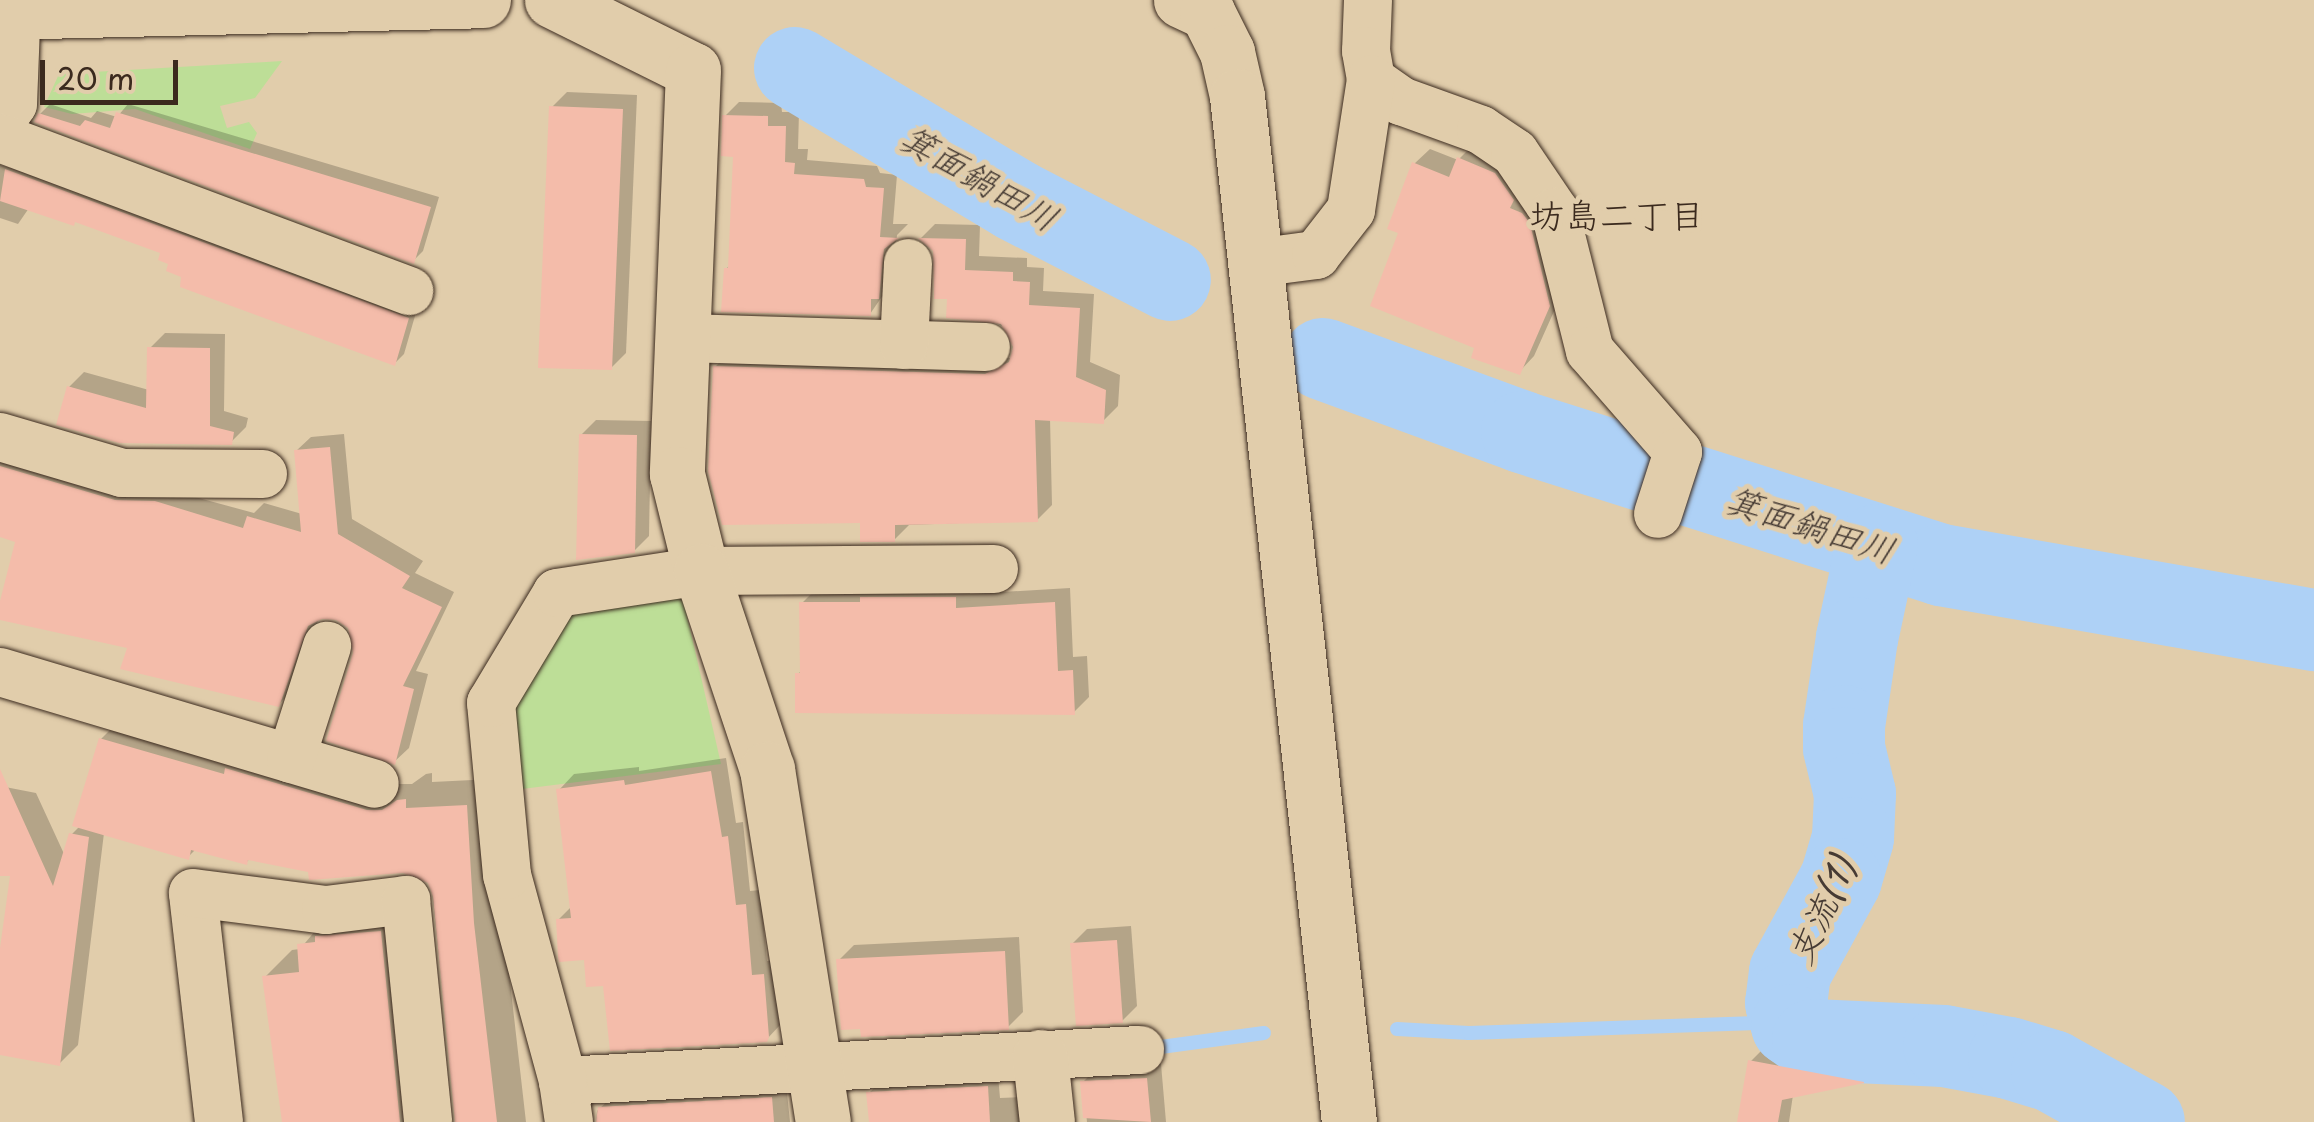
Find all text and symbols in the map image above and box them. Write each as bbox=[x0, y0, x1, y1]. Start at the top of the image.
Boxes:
scale bar bbox=[45, 40, 182, 102]
text: 20 m bbox=[57, 55, 134, 100]
water label: 箕面鍋田川 bbox=[894, 115, 1066, 239]
district label: 坊島二丁目 bbox=[1530, 193, 1704, 235]
water label: 箕面鍋田川 bbox=[1721, 477, 1901, 571]
water label: 支流(1) bbox=[1777, 850, 1863, 970]

